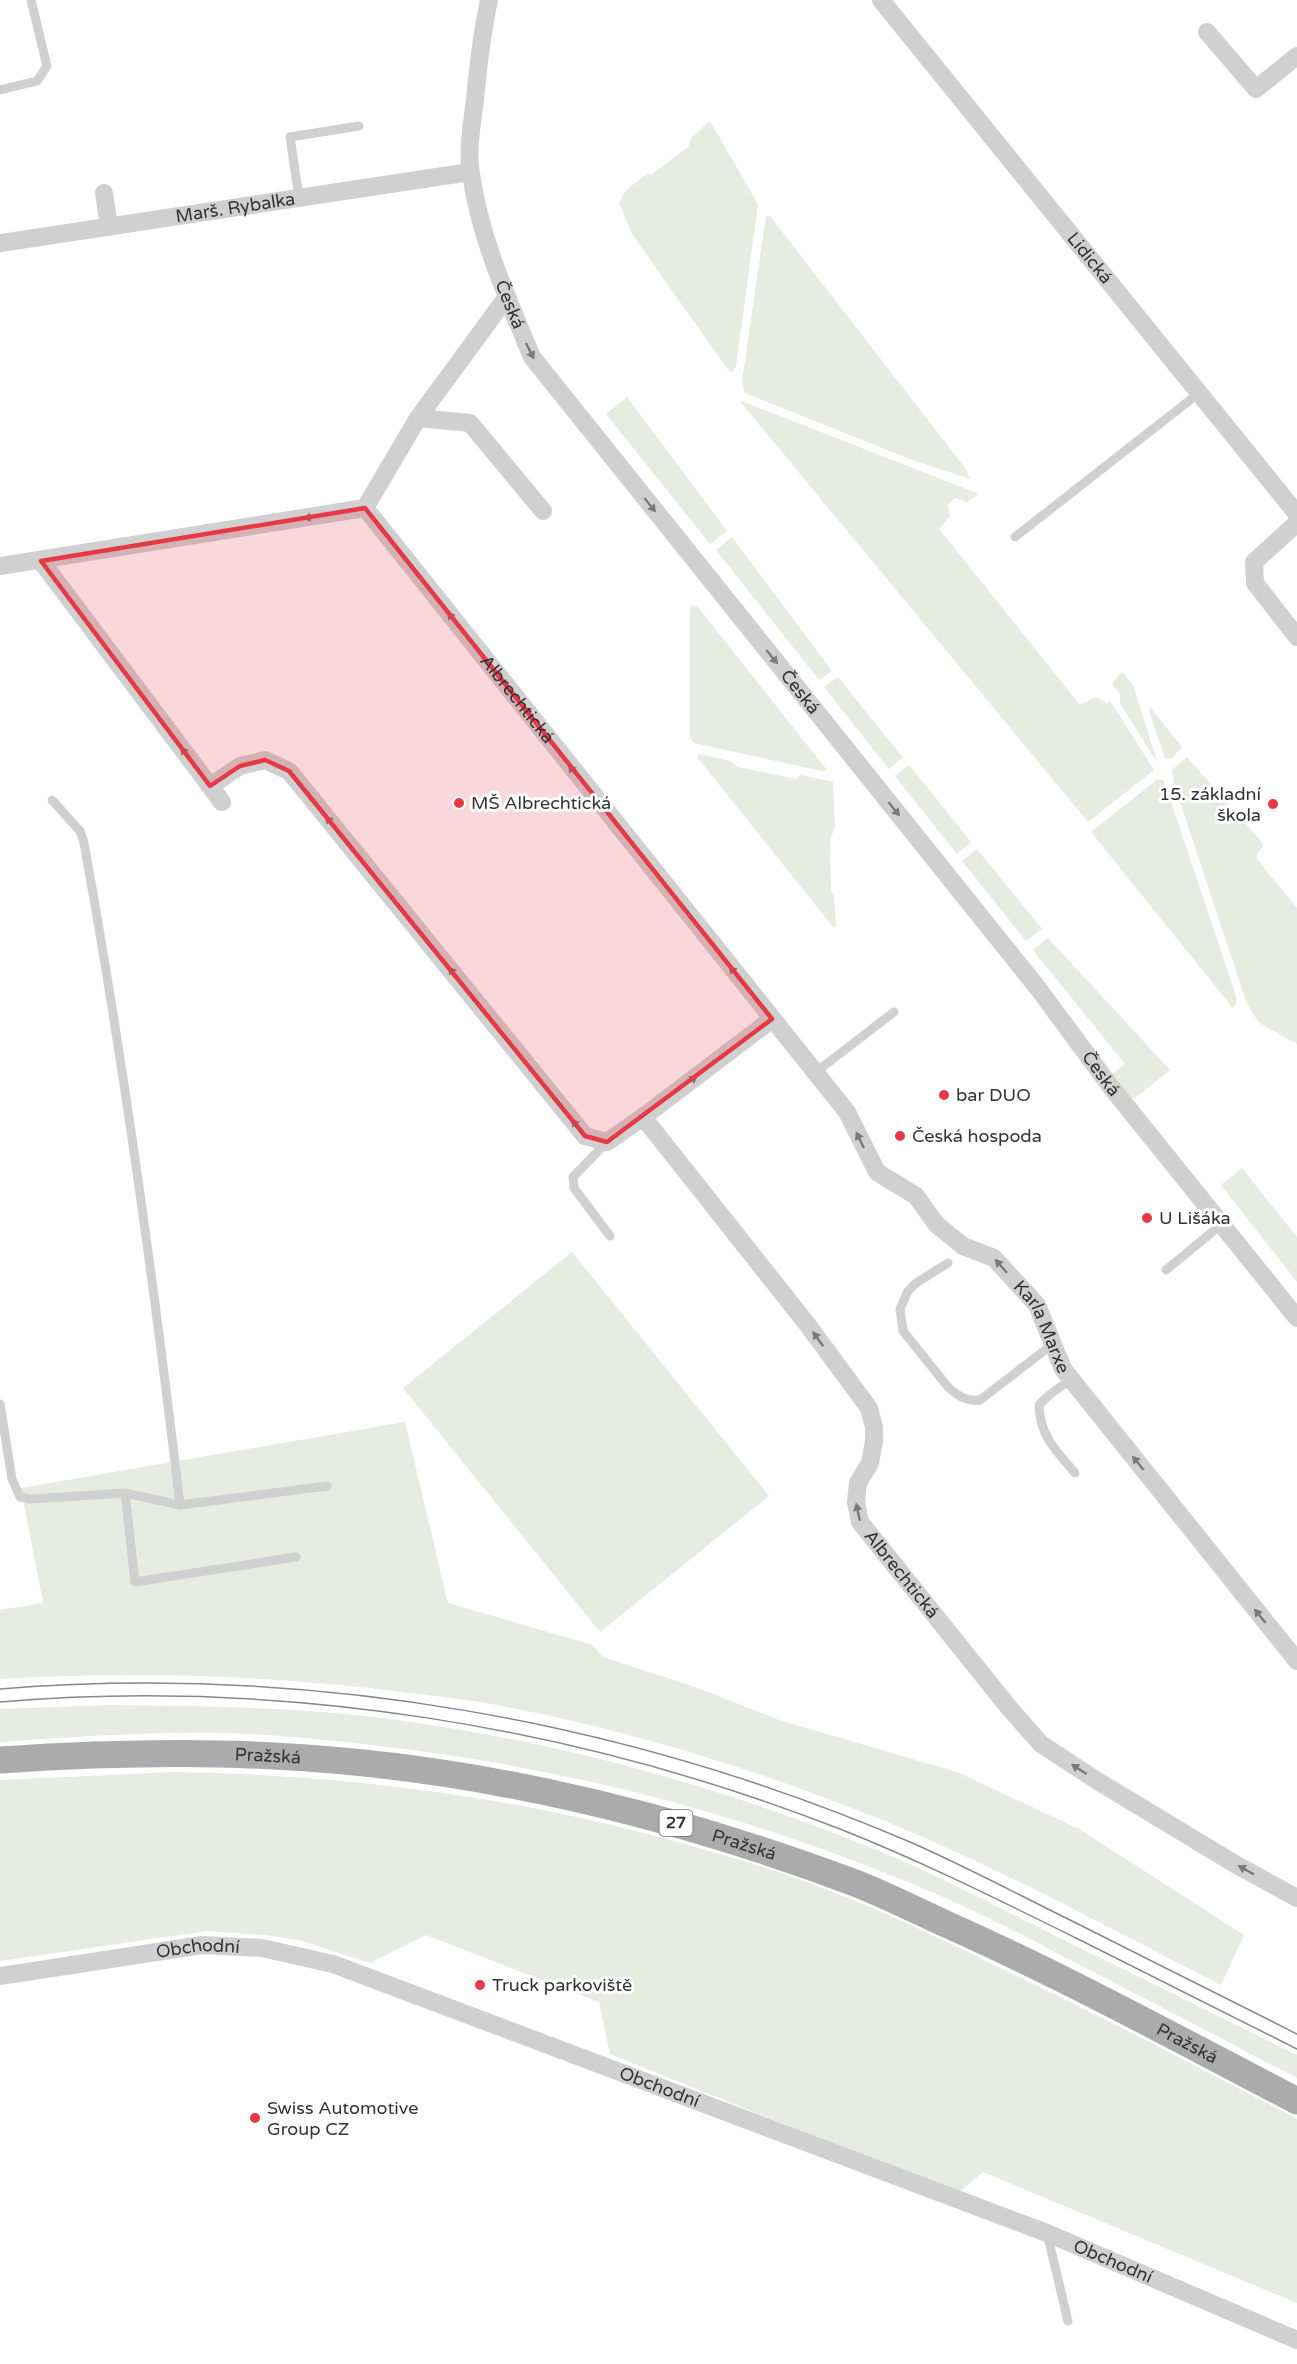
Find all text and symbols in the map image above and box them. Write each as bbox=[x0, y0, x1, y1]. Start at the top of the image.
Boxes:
street label: Marš. Rybalka bbox=[174, 188, 297, 227]
street label: Lidická bbox=[1062, 228, 1117, 288]
street label: Česká bbox=[490, 277, 530, 332]
one-way arrow bbox=[525, 343, 535, 360]
one-way arrow bbox=[644, 497, 657, 513]
one-way arrow bbox=[302, 512, 321, 521]
one-way arrow bbox=[447, 612, 460, 627]
one-way arrow bbox=[765, 649, 778, 664]
street label: Albrechtická bbox=[475, 650, 559, 748]
street label: Česká bbox=[776, 665, 825, 719]
one-way arrow bbox=[180, 746, 192, 762]
one-way arrow bbox=[569, 764, 581, 779]
place label: 15. základní škola bbox=[1159, 783, 1262, 826]
place label: MŠ Albrechtická bbox=[471, 792, 611, 814]
marker: MŠ Albrechtická bbox=[452, 796, 466, 810]
marker: 15. základní škola bbox=[1266, 797, 1280, 811]
one-way arrow bbox=[887, 801, 900, 817]
one-way arrow bbox=[325, 816, 338, 831]
one-way arrow bbox=[730, 966, 742, 981]
one-way arrow bbox=[449, 967, 461, 982]
street label: Česká bbox=[1077, 1047, 1125, 1101]
one-way arrow bbox=[682, 1075, 698, 1088]
place label: bar DUO bbox=[956, 1084, 1031, 1106]
marker: bar DUO bbox=[937, 1088, 951, 1102]
one-way arrow bbox=[571, 1118, 584, 1134]
place label: Česká hospoda bbox=[912, 1125, 1042, 1147]
marker: Česká hospoda bbox=[893, 1129, 907, 1143]
one-way arrow bbox=[856, 1132, 865, 1149]
place label: U Lišáka bbox=[1159, 1207, 1231, 1229]
marker: U Lišáka bbox=[1140, 1211, 1154, 1225]
one-way arrow bbox=[994, 1258, 1008, 1273]
street label: Karla Marxe bbox=[1009, 1276, 1075, 1377]
one-way arrow bbox=[812, 1332, 824, 1347]
one-way arrow bbox=[1133, 1456, 1145, 1471]
one-way arrow bbox=[853, 1502, 862, 1521]
street label: Albrechtická bbox=[860, 1525, 944, 1623]
one-way arrow bbox=[1255, 1608, 1267, 1623]
street label: Pražská bbox=[234, 1743, 302, 1769]
one-way arrow bbox=[1071, 1764, 1087, 1775]
road number: 27 bbox=[660, 1810, 692, 1836]
street label: Pražská bbox=[709, 1824, 779, 1865]
one-way arrow bbox=[1237, 1865, 1254, 1875]
street label: Obchodní bbox=[154, 1934, 241, 1963]
place label: Truck parkoviště bbox=[492, 1974, 632, 1996]
marker: Truck parkoviště bbox=[473, 1978, 487, 1992]
street label: Pražská bbox=[1153, 2018, 1222, 2068]
street label: Obchodní bbox=[616, 2062, 703, 2112]
place label: Swiss Automotive Group CZ bbox=[267, 2097, 418, 2140]
marker: Swiss Automotive Group CZ bbox=[248, 2111, 262, 2125]
street label: Obchodní bbox=[1070, 2235, 1156, 2288]

